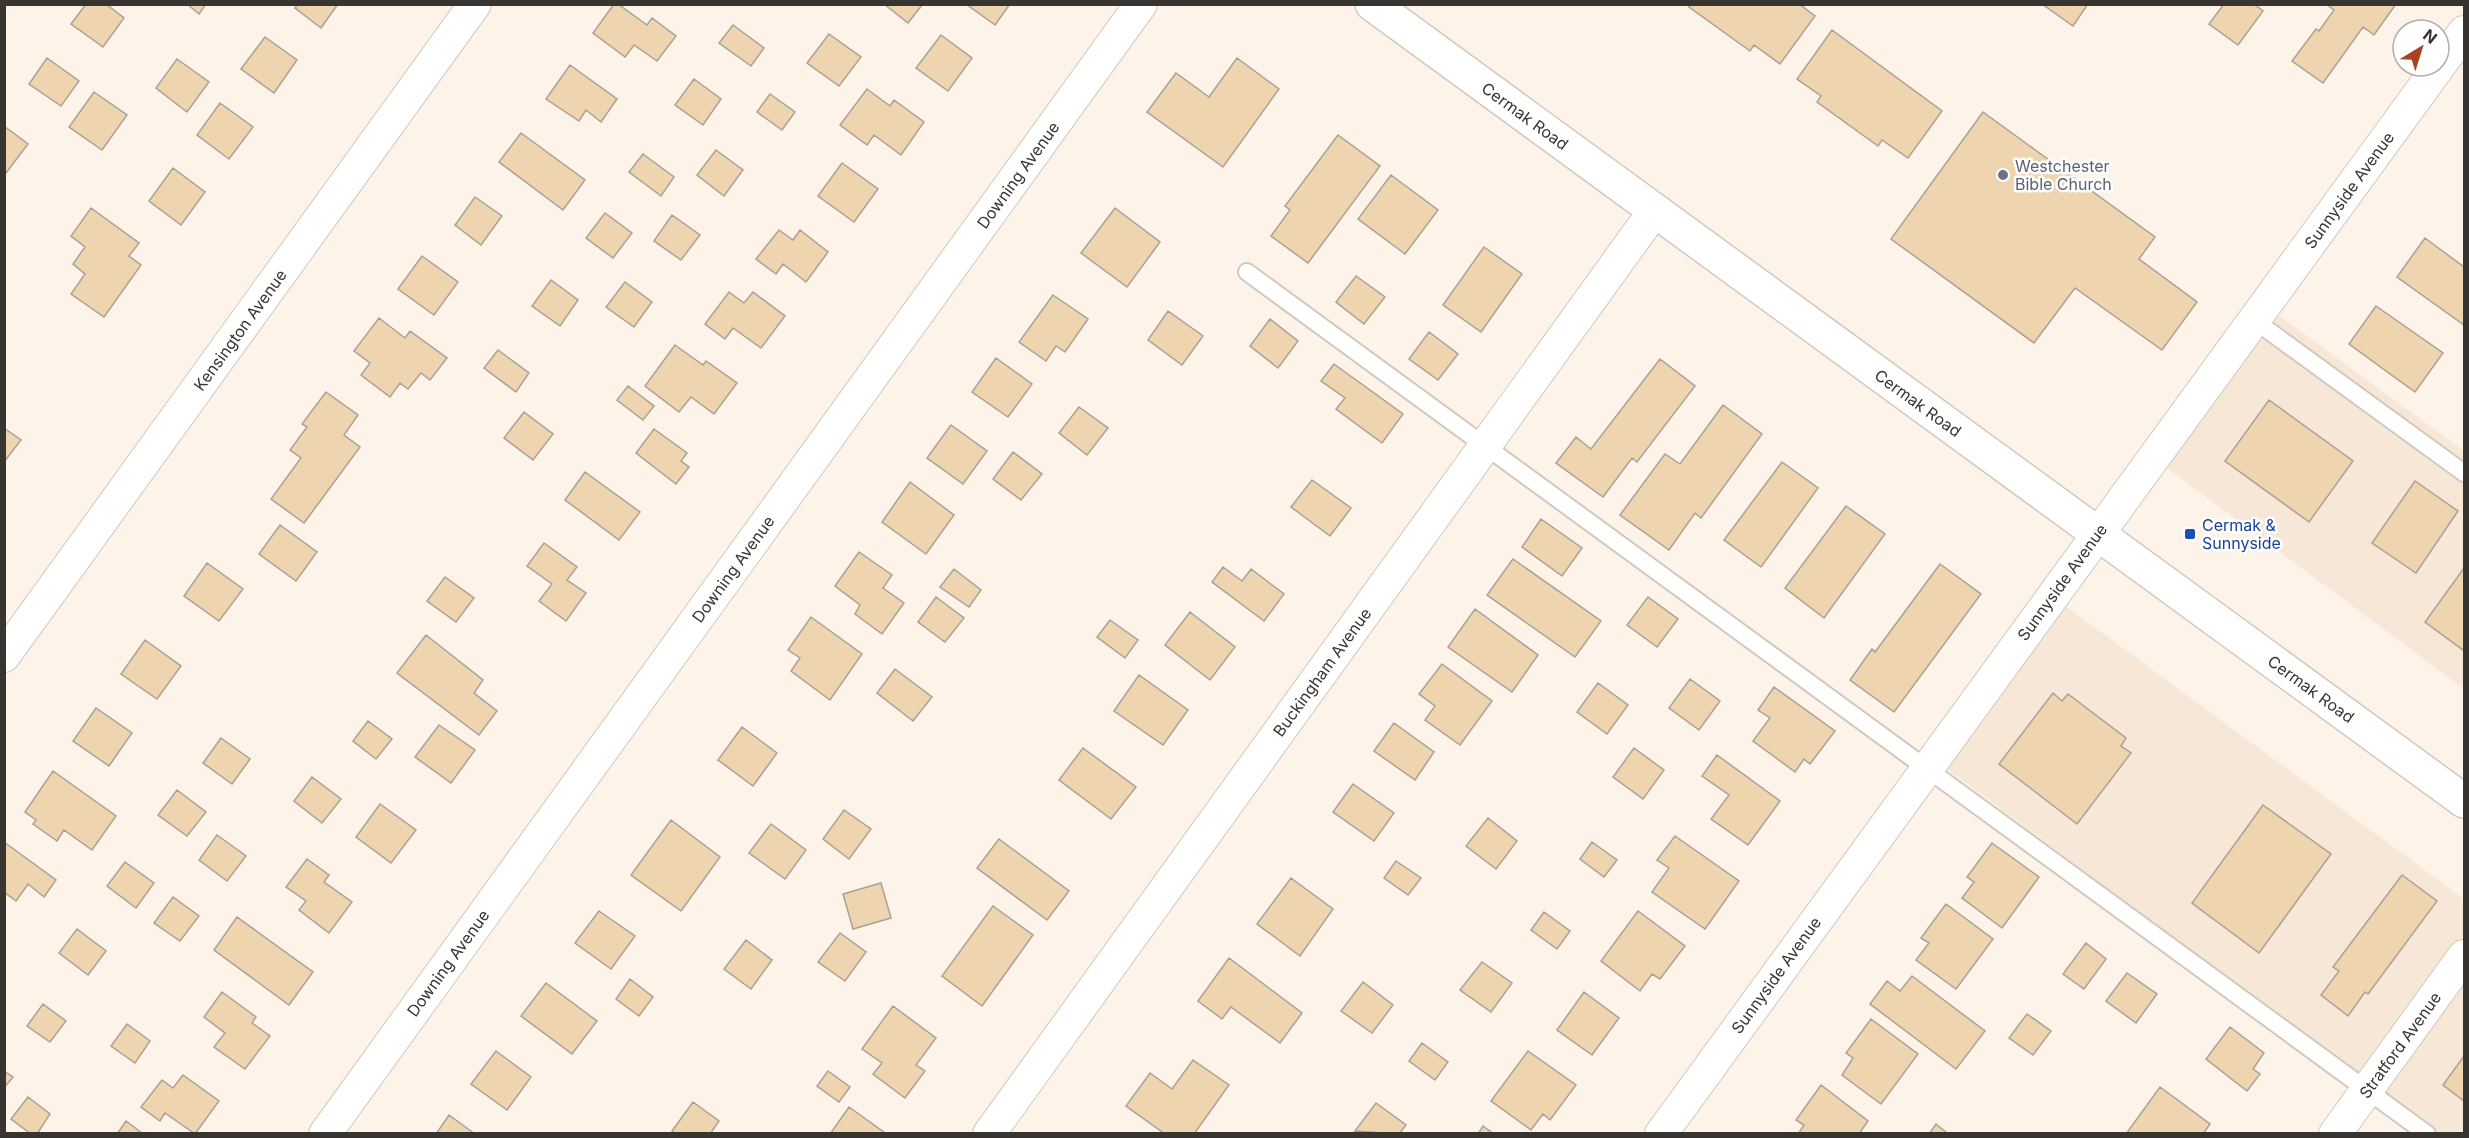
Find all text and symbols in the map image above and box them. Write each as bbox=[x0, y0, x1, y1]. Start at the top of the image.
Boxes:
north arrow bbox=[2391, 18, 2451, 78]
text: N bbox=[2419, 25, 2441, 48]
street label: Cermak Road bbox=[1478, 78, 1572, 154]
street label: Downing Avenue bbox=[973, 118, 1063, 232]
street label: Sunnyside Avenue bbox=[2300, 128, 2398, 252]
place label: Westchester Bible Church bbox=[2015, 156, 2112, 194]
marker: Westchester Bible Church bbox=[1996, 168, 2010, 182]
street label: Kensington Avenue bbox=[189, 265, 291, 395]
street label: Cermak Road bbox=[1871, 365, 1965, 441]
street label: Downing Avenue bbox=[688, 512, 778, 626]
place label: Cermak & Sunnyside bbox=[2202, 515, 2281, 553]
street label: Sunnyside Avenue bbox=[2013, 520, 2111, 644]
marker: Cermak & Sunnyside bbox=[2183, 527, 2197, 541]
street label: Buckingham Avenue bbox=[1269, 604, 1375, 740]
street label: Cermak Road bbox=[2264, 651, 2358, 727]
street label: Downing Avenue bbox=[403, 906, 493, 1020]
street label: Sunnyside Avenue bbox=[1727, 913, 1825, 1037]
street label: Stratford Avenue bbox=[2355, 988, 2445, 1102]

